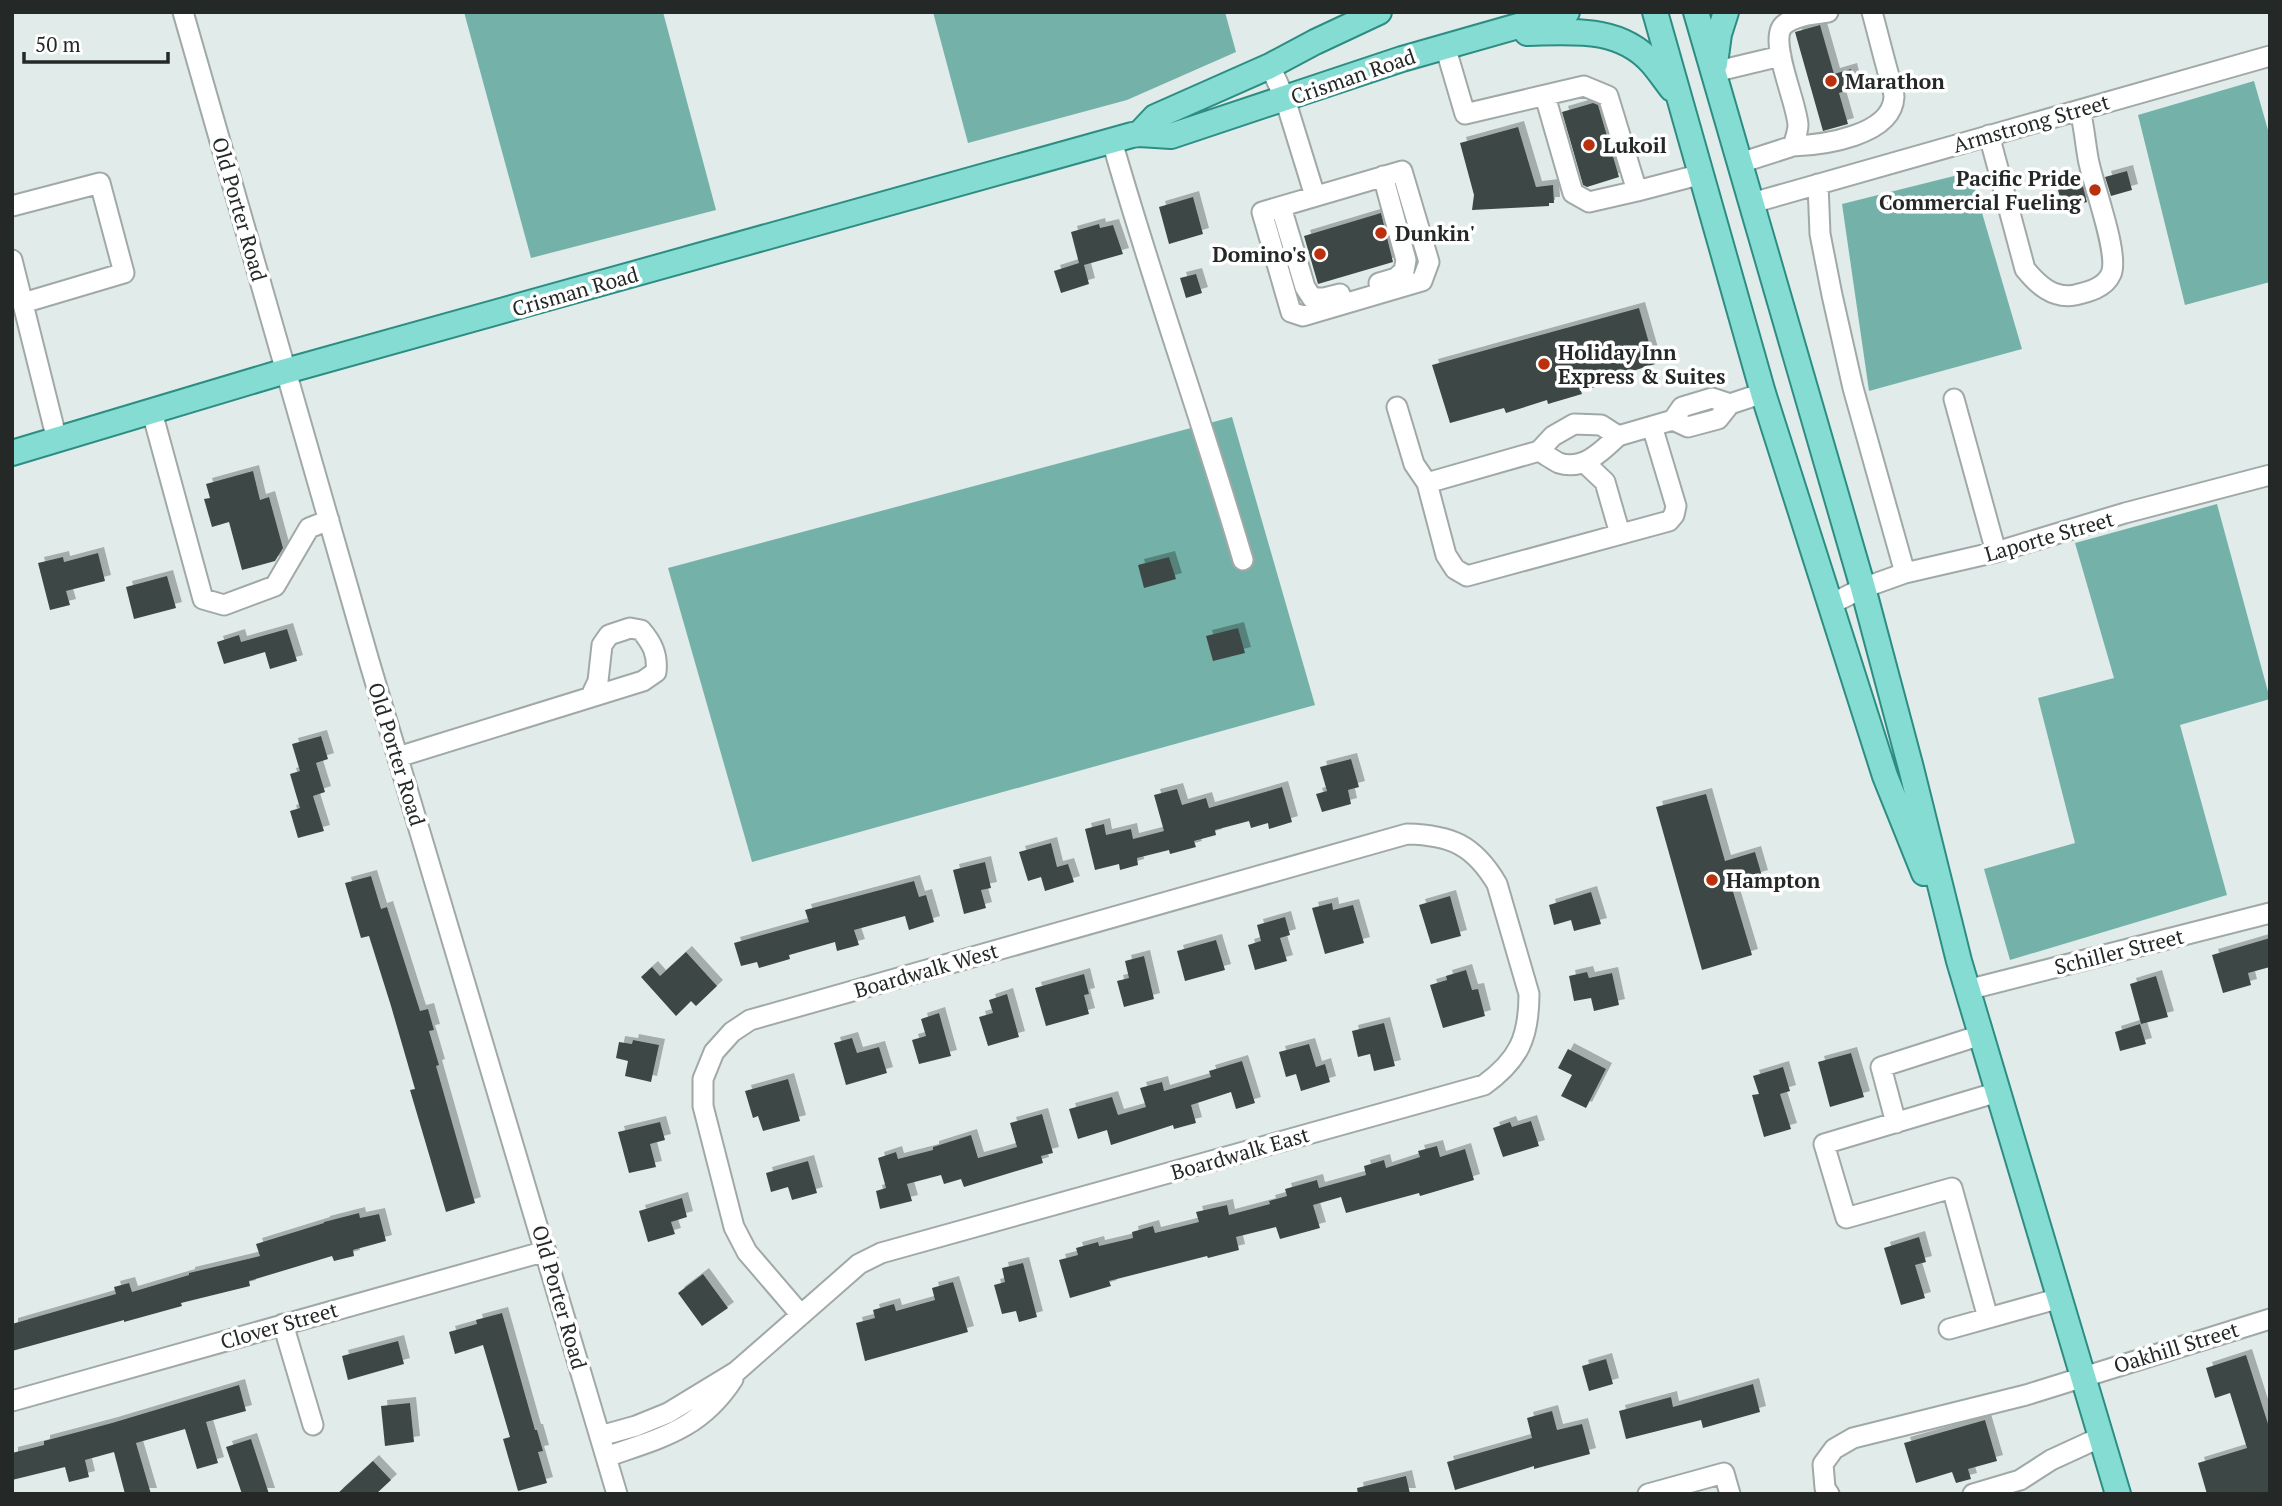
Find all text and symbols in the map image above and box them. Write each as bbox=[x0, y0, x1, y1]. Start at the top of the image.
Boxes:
scale bar bbox=[24, 21, 168, 65]
text: 50 m bbox=[35, 30, 81, 58]
street label: Crisman Road bbox=[1287, 41, 1419, 110]
place label: Marathon bbox=[1845, 67, 1945, 95]
marker: Marathon bbox=[1823, 73, 1839, 89]
street label: Armstrong Street bbox=[1949, 87, 2113, 159]
place label: Lukoil bbox=[1603, 131, 1667, 159]
street label: Old Porter Road bbox=[206, 134, 274, 285]
marker: Lukoil bbox=[1581, 137, 1597, 153]
place label: Pacific Pride Commercial Fueling bbox=[1879, 164, 2082, 216]
marker: Pacific Pride Commercial Fueling bbox=[2087, 182, 2103, 198]
place label: Dunkin' bbox=[1395, 219, 1475, 247]
marker: Dunkin' bbox=[1373, 225, 1389, 241]
place label: Domino's bbox=[1212, 240, 1306, 268]
marker: Domino's bbox=[1312, 246, 1328, 262]
street label: Crisman Road bbox=[509, 260, 642, 322]
place label: Holiday Inn Express & Suites bbox=[1558, 338, 1726, 390]
marker: Holiday Inn Express & Suites bbox=[1536, 356, 1552, 372]
street label: Laporte Street bbox=[1981, 504, 2117, 568]
street label: Old Porter Road bbox=[362, 679, 432, 829]
place label: Hampton bbox=[1726, 866, 1821, 894]
marker: Hampton bbox=[1704, 872, 1720, 888]
street label: Schiller Street bbox=[2052, 921, 2187, 981]
street label: Boardwalk West bbox=[851, 936, 1002, 1004]
street label: Boardwalk East bbox=[1168, 1120, 1313, 1186]
street label: Old Porter Road bbox=[526, 1222, 594, 1373]
street label: Clover Street bbox=[217, 1295, 341, 1355]
street label: Oakhill Street bbox=[2110, 1315, 2242, 1379]

